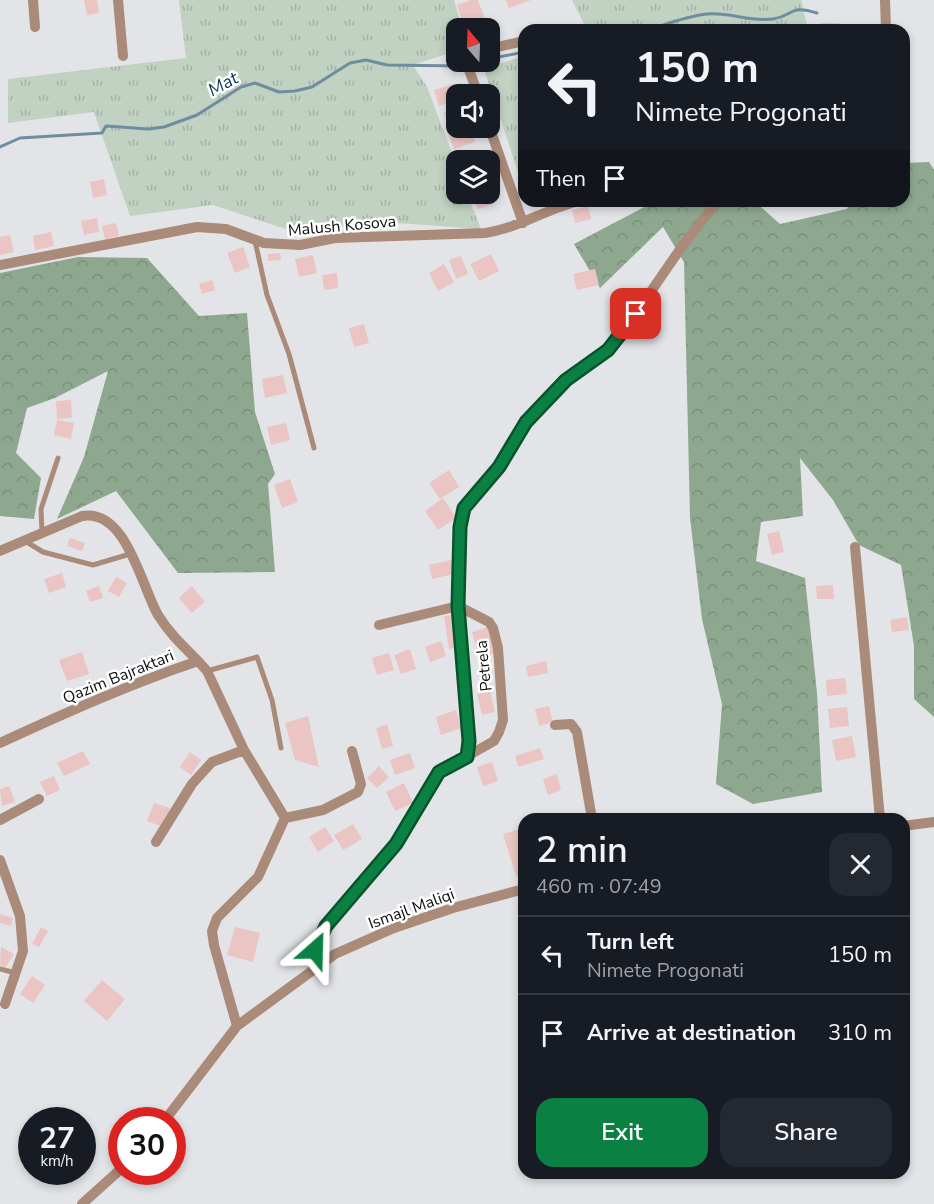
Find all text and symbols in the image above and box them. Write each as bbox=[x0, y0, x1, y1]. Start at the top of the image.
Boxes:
north arrow bbox=[446, 18, 500, 72]
map controls bbox=[446, 18, 500, 204]
text: 150 m bbox=[635, 40, 759, 97]
icon: left bbox=[536, 48, 614, 126]
water label: Mat bbox=[204, 66, 243, 102]
button: sound bbox=[446, 84, 500, 138]
text: Nimete Progonati bbox=[635, 94, 847, 131]
button: layers bbox=[446, 150, 500, 204]
icon: arrive bbox=[598, 162, 631, 195]
text: Then bbox=[536, 164, 586, 194]
street label: Malush Kosova bbox=[287, 210, 397, 242]
pin bbox=[610, 288, 661, 339]
icon: arrive bbox=[619, 297, 652, 330]
street label: Petrela bbox=[470, 639, 498, 693]
street label: Qazim Bajraktari bbox=[59, 645, 177, 709]
text: 2 min bbox=[536, 826, 628, 875]
button: close bbox=[829, 833, 892, 896]
text: 460 m · 07:49 bbox=[536, 873, 662, 900]
street label: Ismajl Maliqi bbox=[365, 883, 458, 935]
position arrow bbox=[283, 918, 347, 982]
text: Turn left bbox=[587, 927, 674, 957]
icon: left bbox=[536, 939, 569, 972]
text: 150 m bbox=[828, 940, 892, 970]
text: Nimete Progonati bbox=[587, 957, 744, 984]
icon: arrive bbox=[536, 1017, 569, 1050]
text: Arrive at destination bbox=[587, 1018, 796, 1048]
text: 310 m bbox=[828, 1018, 892, 1048]
button: Exit bbox=[536, 1098, 708, 1167]
button: Share bbox=[720, 1098, 892, 1167]
speed limit sign: 30 bbox=[108, 1107, 186, 1185]
text: 27 bbox=[39, 1118, 75, 1159]
text: km/h bbox=[40, 1151, 74, 1171]

